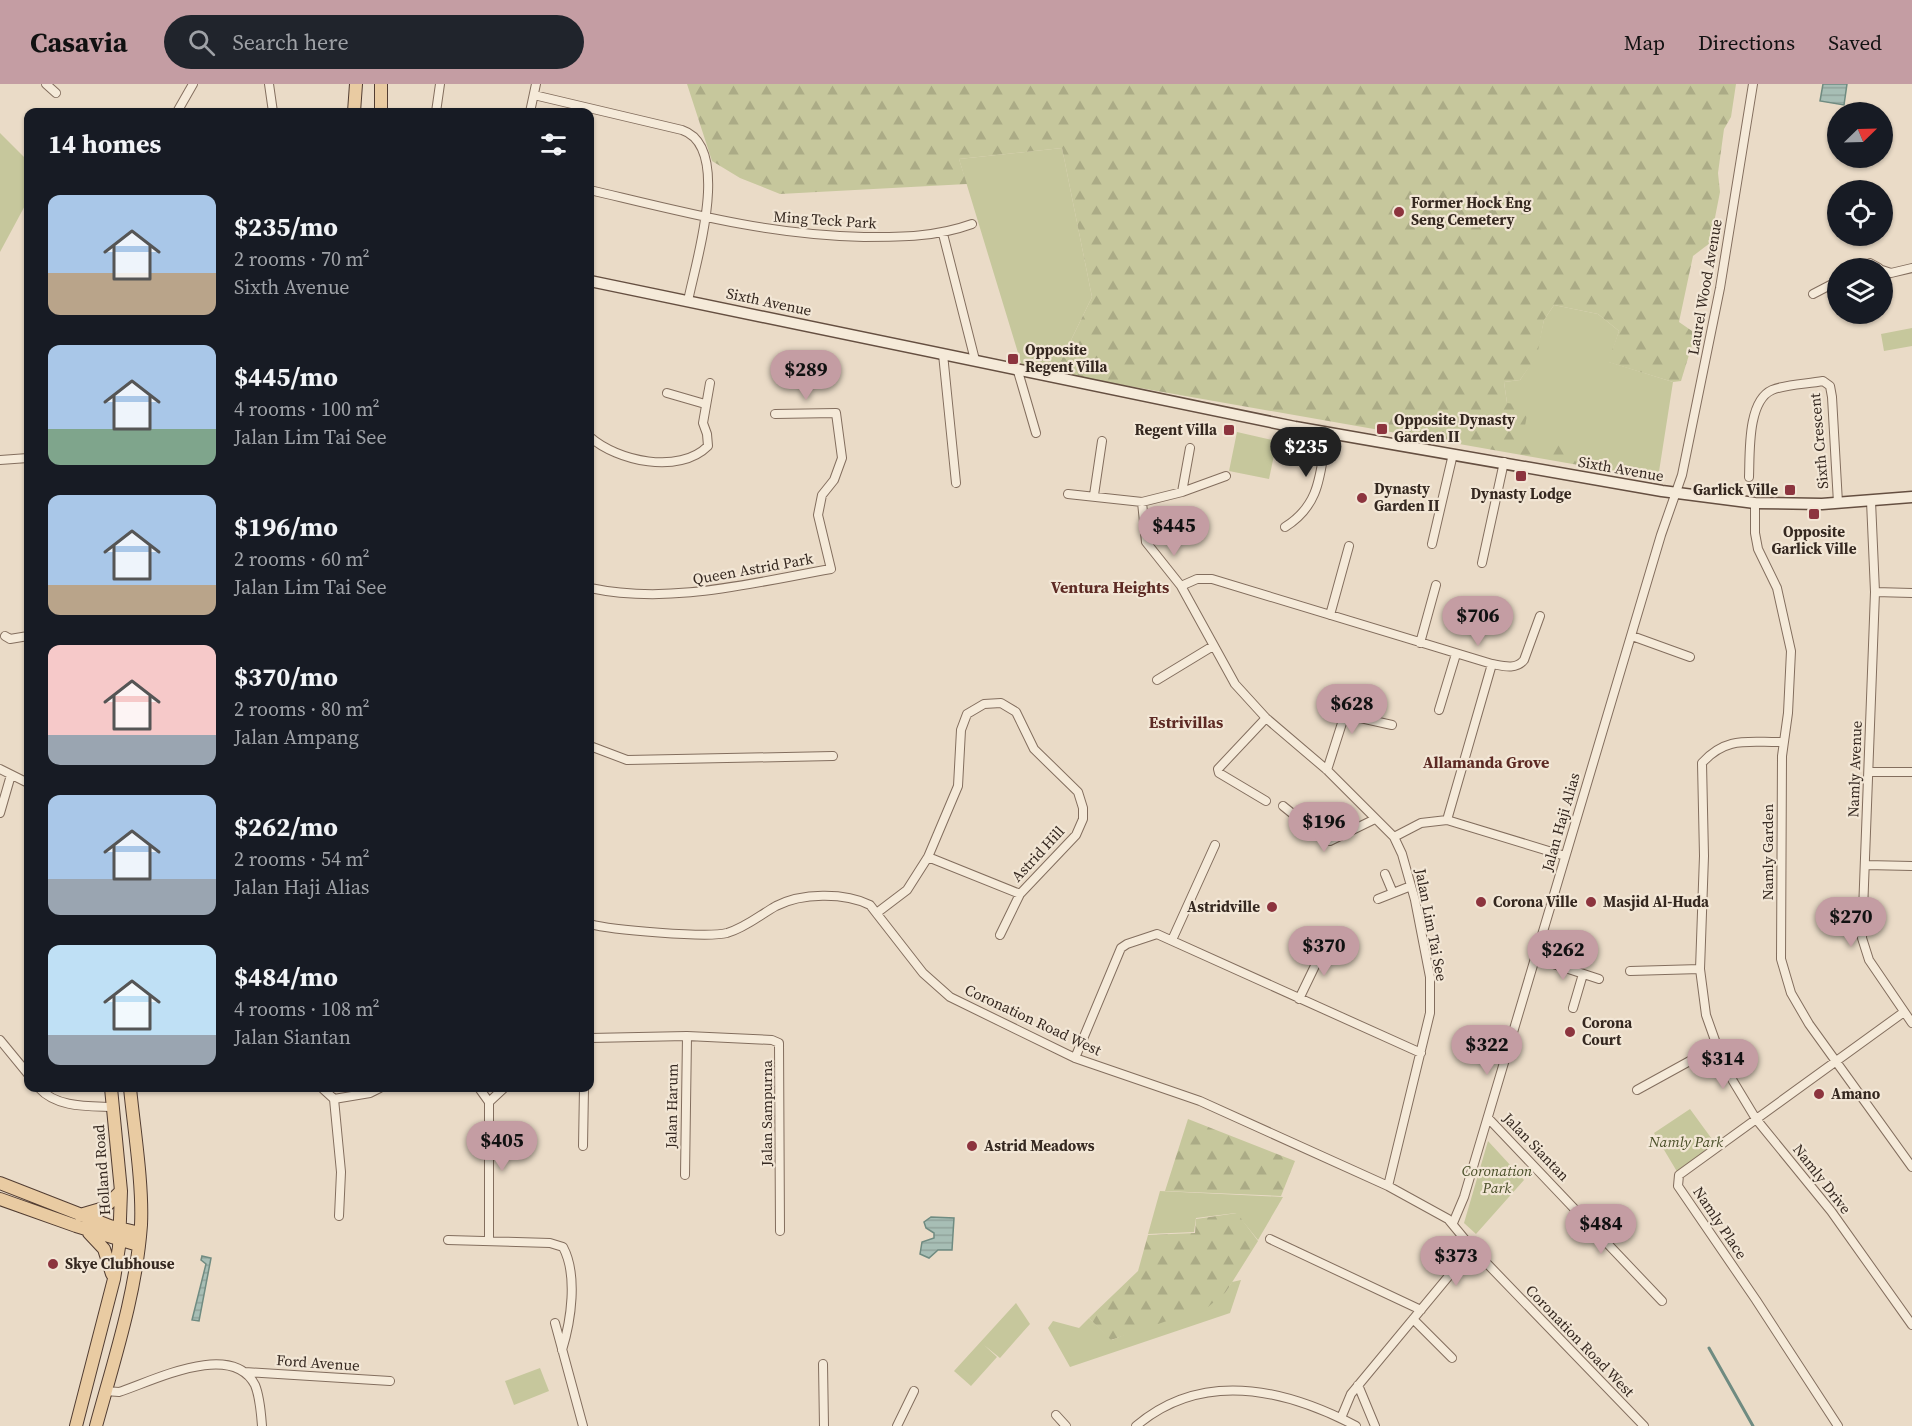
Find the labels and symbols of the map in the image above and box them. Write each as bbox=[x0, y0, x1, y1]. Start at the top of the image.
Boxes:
north arrow bbox=[1827, 102, 1893, 168]
place label: Former Hock Eng Seng Cemetery bbox=[1411, 192, 1531, 230]
street label: Ming Teck Park bbox=[773, 205, 878, 234]
marker: Former Hock Eng Seng Cemetery bbox=[1392, 205, 1406, 219]
street label: Laurel Wood Avenue bbox=[1682, 217, 1727, 357]
street label: Sixth Avenue bbox=[725, 282, 814, 321]
place label: Opposite Regent Villa bbox=[1025, 339, 1109, 377]
pin: $289 bbox=[770, 350, 842, 401]
marker: Opposite Regent Villa bbox=[1006, 352, 1020, 366]
street label: Sixth Crescent bbox=[1804, 392, 1833, 490]
place label: Opposite Dynasty Garden II bbox=[1394, 409, 1515, 447]
place label: Regent Villa bbox=[1134, 419, 1218, 440]
marker: Opposite Dynasty Garden II bbox=[1375, 422, 1389, 436]
marker: Regent Villa bbox=[1222, 423, 1236, 437]
pin: $235 bbox=[1270, 427, 1342, 478]
street label: Sixth Avenue bbox=[1577, 451, 1666, 486]
marker: Dynasty Lodge bbox=[1514, 469, 1528, 483]
place label: Dynasty Garden II bbox=[1374, 478, 1440, 516]
place label: Garlick Ville bbox=[1693, 479, 1778, 500]
place label: Dynasty Lodge bbox=[1471, 483, 1572, 504]
marker: Garlick Ville bbox=[1783, 483, 1797, 497]
marker: Dynasty Garden II bbox=[1355, 491, 1369, 505]
pin: $445 bbox=[1138, 506, 1210, 557]
marker: Opposite Garlick Ville bbox=[1807, 507, 1821, 521]
place label: Opposite Garlick Ville bbox=[1772, 521, 1857, 559]
street label: Queen Astrid Park bbox=[691, 547, 816, 589]
district label: Ventura Heights bbox=[1051, 576, 1169, 598]
pin: $706 bbox=[1442, 596, 1514, 647]
pin: $628 bbox=[1316, 684, 1388, 735]
district label: Estrivillas bbox=[1149, 711, 1223, 733]
street label: Namly Avenue bbox=[1842, 720, 1867, 818]
district label: Allamanda Grove bbox=[1423, 751, 1549, 773]
street label: Jalan Haji Alias bbox=[1536, 770, 1585, 875]
pin: $196 bbox=[1288, 802, 1360, 853]
street label: Namly Garden bbox=[1757, 804, 1778, 900]
street label: Astrid Hill bbox=[1006, 821, 1069, 886]
street label: Jalan Lim Tai See bbox=[1410, 866, 1453, 983]
place label: Corona Ville bbox=[1493, 891, 1578, 912]
place label: Masjid Al-Huda bbox=[1603, 891, 1710, 912]
marker: Corona Ville bbox=[1474, 895, 1488, 909]
marker: Masjid Al-Huda bbox=[1584, 895, 1598, 909]
place label: Astridville bbox=[1187, 896, 1260, 917]
pin: $270 bbox=[1815, 897, 1887, 948]
marker: Astridville bbox=[1265, 900, 1279, 914]
pin: $370 bbox=[1288, 926, 1360, 977]
pin: $262 bbox=[1527, 930, 1599, 981]
street label: Coronation Road West bbox=[961, 979, 1105, 1060]
place label: Corona Court bbox=[1582, 1012, 1633, 1050]
pin: $322 bbox=[1451, 1025, 1523, 1076]
marker: Corona Court bbox=[1563, 1025, 1577, 1039]
pin: $314 bbox=[1687, 1039, 1759, 1090]
street label: Jalan Sampurna bbox=[756, 1060, 777, 1167]
street label: Jalan Harum bbox=[660, 1063, 683, 1150]
place label: Amano bbox=[1831, 1083, 1881, 1104]
marker: Amano bbox=[1812, 1087, 1826, 1101]
street label: Jalan Siantan bbox=[1498, 1107, 1574, 1185]
pin: $405 bbox=[466, 1121, 538, 1172]
street label: Holland Road bbox=[88, 1123, 115, 1216]
park label: Namly Park bbox=[1648, 1131, 1724, 1152]
place label: Astrid Meadows bbox=[984, 1135, 1095, 1156]
marker: Astrid Meadows bbox=[965, 1139, 979, 1153]
street label: Namly Drive bbox=[1788, 1139, 1857, 1218]
park label: Coronation Park bbox=[1462, 1160, 1533, 1198]
street label: Namly Place bbox=[1688, 1182, 1753, 1263]
pin: $484 bbox=[1565, 1204, 1637, 1255]
pin: $373 bbox=[1420, 1236, 1492, 1287]
place label: Skye Clubhouse bbox=[65, 1253, 175, 1274]
marker: Skye Clubhouse bbox=[46, 1257, 60, 1271]
street label: Coronation Road West bbox=[1521, 1280, 1640, 1401]
street label: Ford Avenue bbox=[276, 1349, 361, 1376]

